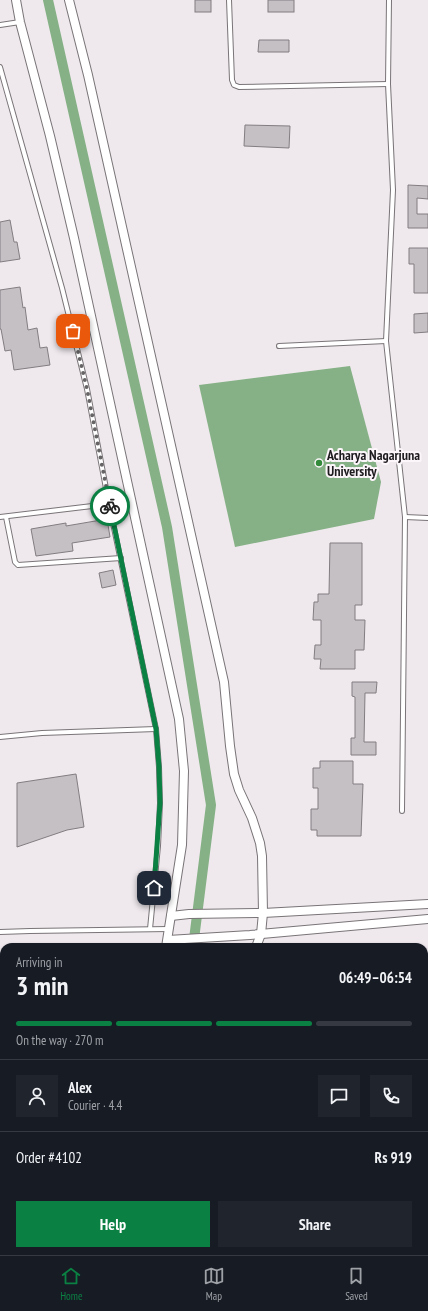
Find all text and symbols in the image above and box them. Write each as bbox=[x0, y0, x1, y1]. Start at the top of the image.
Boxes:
pin bbox=[56, 314, 90, 348]
icon: bag bbox=[62, 320, 84, 342]
place label: Acharya Nagarjuna University bbox=[326, 446, 420, 480]
marker: Acharya Nagarjuna University bbox=[314, 458, 324, 468]
courier bbox=[90, 486, 130, 526]
icon: bike bbox=[99, 495, 121, 517]
pin bbox=[137, 871, 171, 905]
icon: home bbox=[143, 877, 165, 899]
text: Arriving in bbox=[16, 954, 63, 971]
text: 06:49–06:54 bbox=[339, 968, 412, 987]
text: 3 min bbox=[16, 969, 69, 1002]
text: On the way · 270 m bbox=[16, 1032, 103, 1049]
button: person bbox=[16, 1075, 58, 1117]
button: chat bbox=[318, 1075, 360, 1117]
button: phone bbox=[370, 1075, 412, 1117]
text: Alex bbox=[68, 1078, 92, 1097]
text: Courier · 4.4 bbox=[68, 1097, 122, 1114]
text: Order #4102 bbox=[16, 1148, 82, 1167]
text: Rs 919 bbox=[375, 1148, 412, 1167]
button: Help bbox=[16, 1201, 210, 1247]
button: Share bbox=[218, 1201, 412, 1247]
tab: Home bbox=[60, 1265, 83, 1303]
tab: Map bbox=[203, 1265, 225, 1303]
tab: Saved bbox=[345, 1265, 368, 1303]

